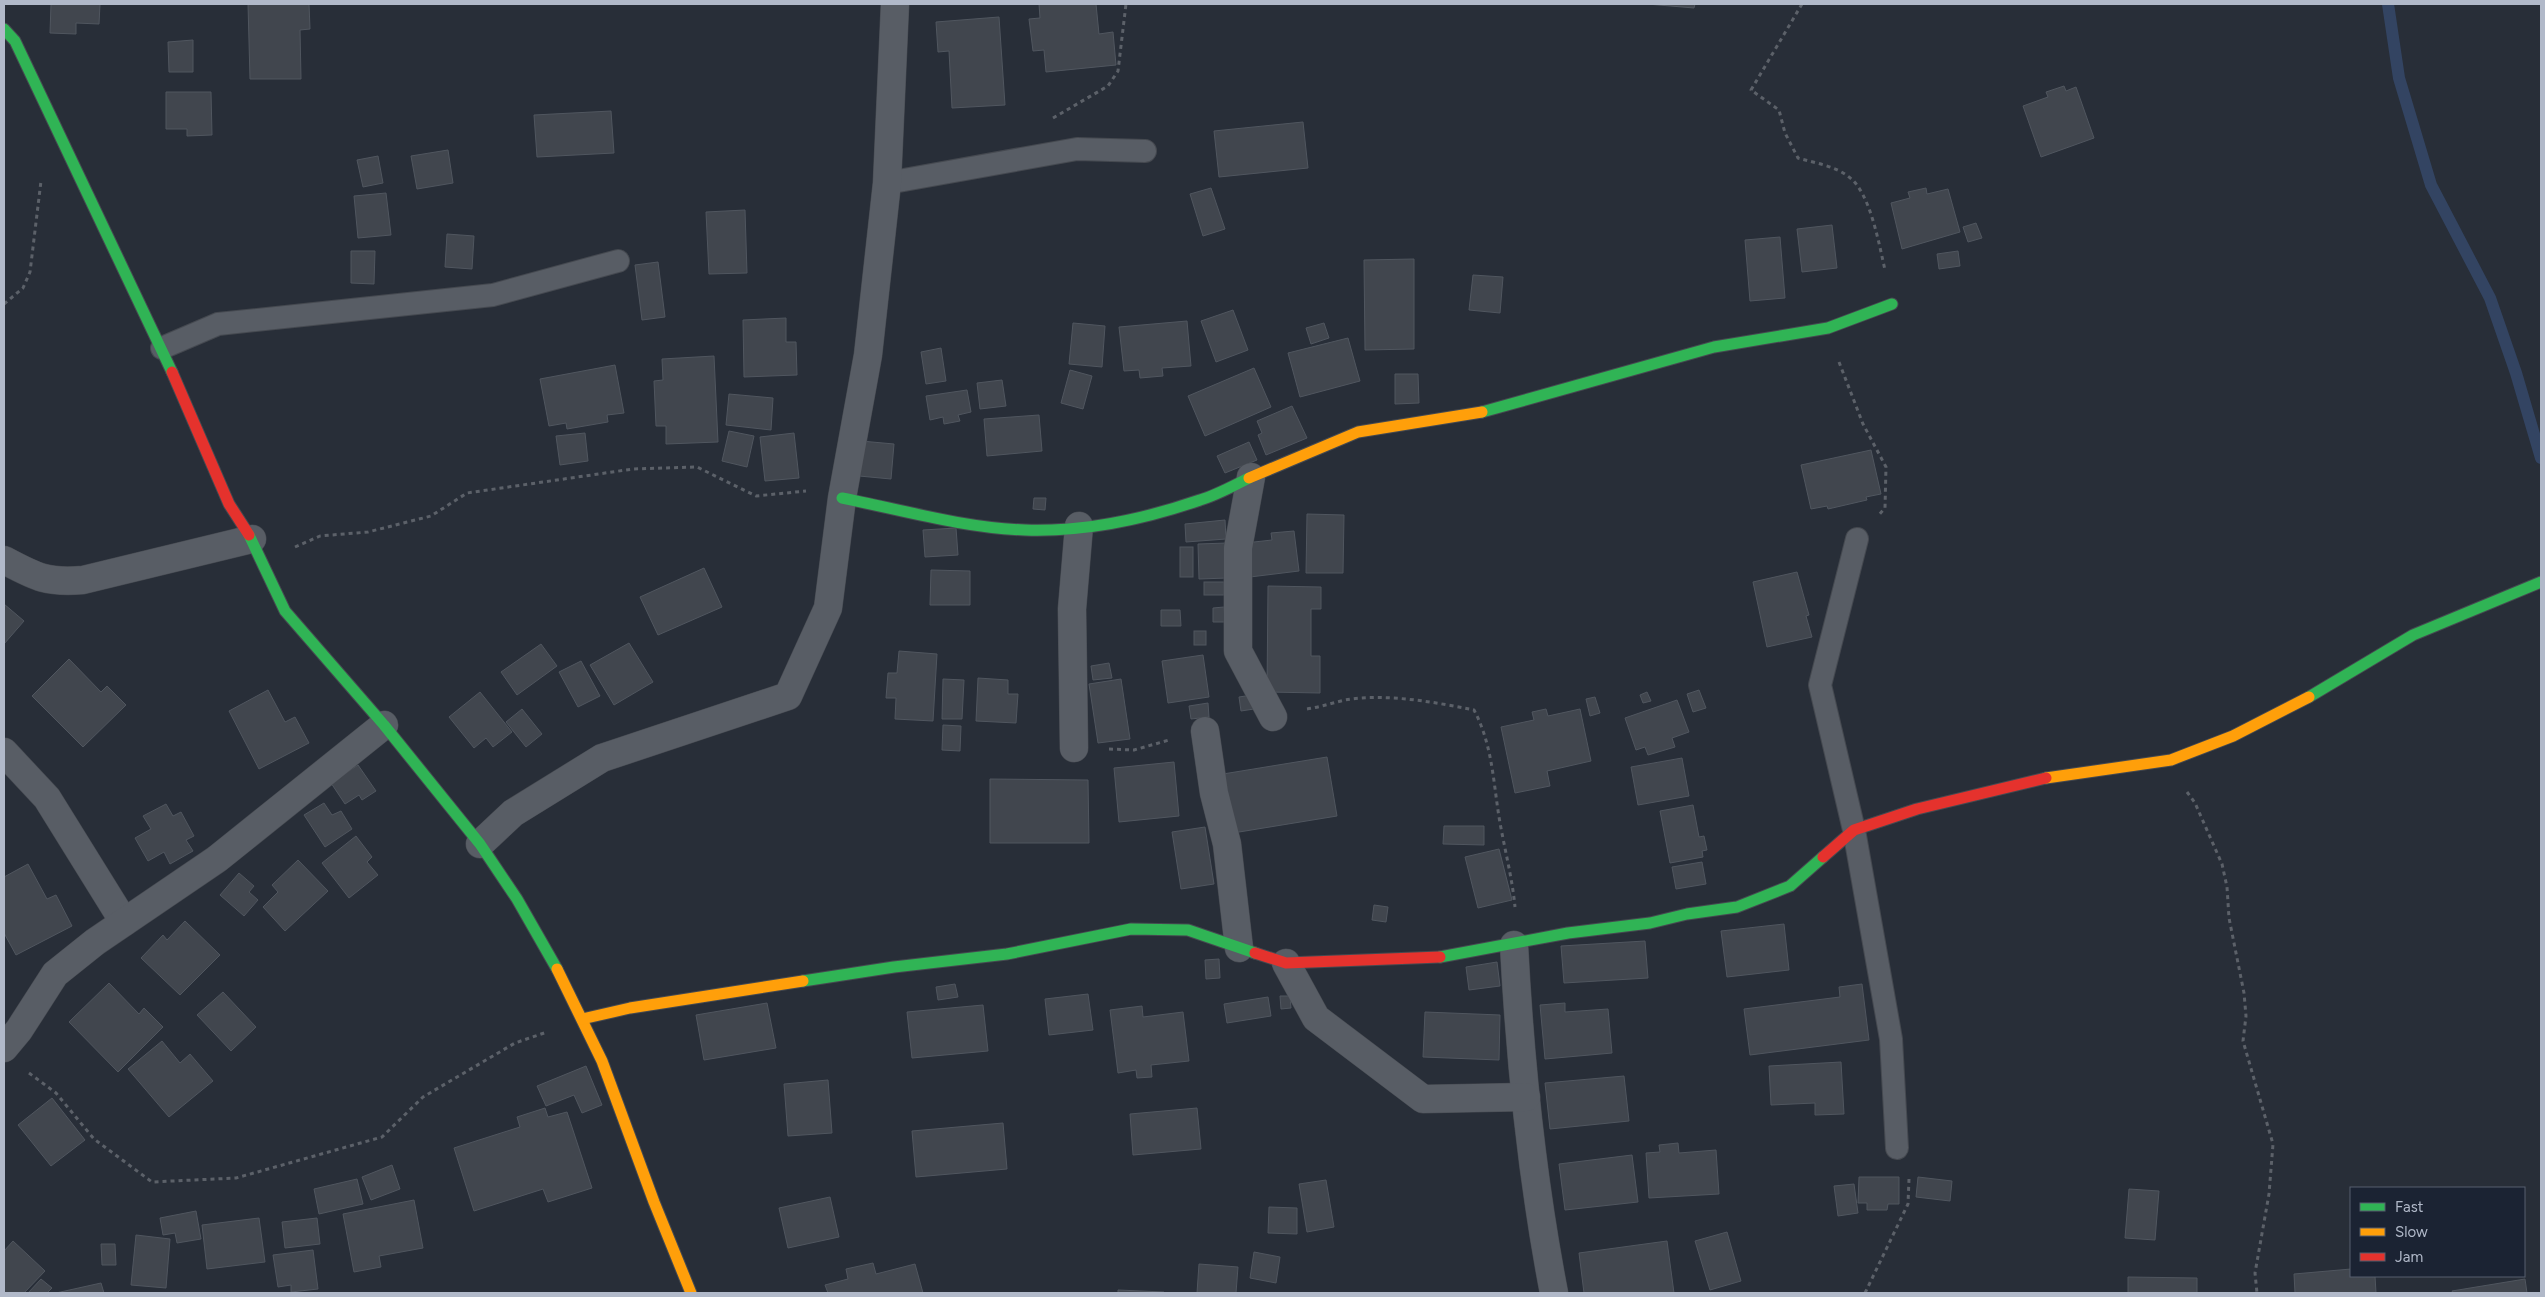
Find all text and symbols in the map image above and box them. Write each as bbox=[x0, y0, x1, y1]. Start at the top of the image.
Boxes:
legend bbox=[2350, 1187, 2525, 1277]
text: Fast bbox=[2395, 1198, 2424, 1216]
text: Slow bbox=[2395, 1223, 2428, 1241]
text: Jam bbox=[2395, 1248, 2423, 1266]

